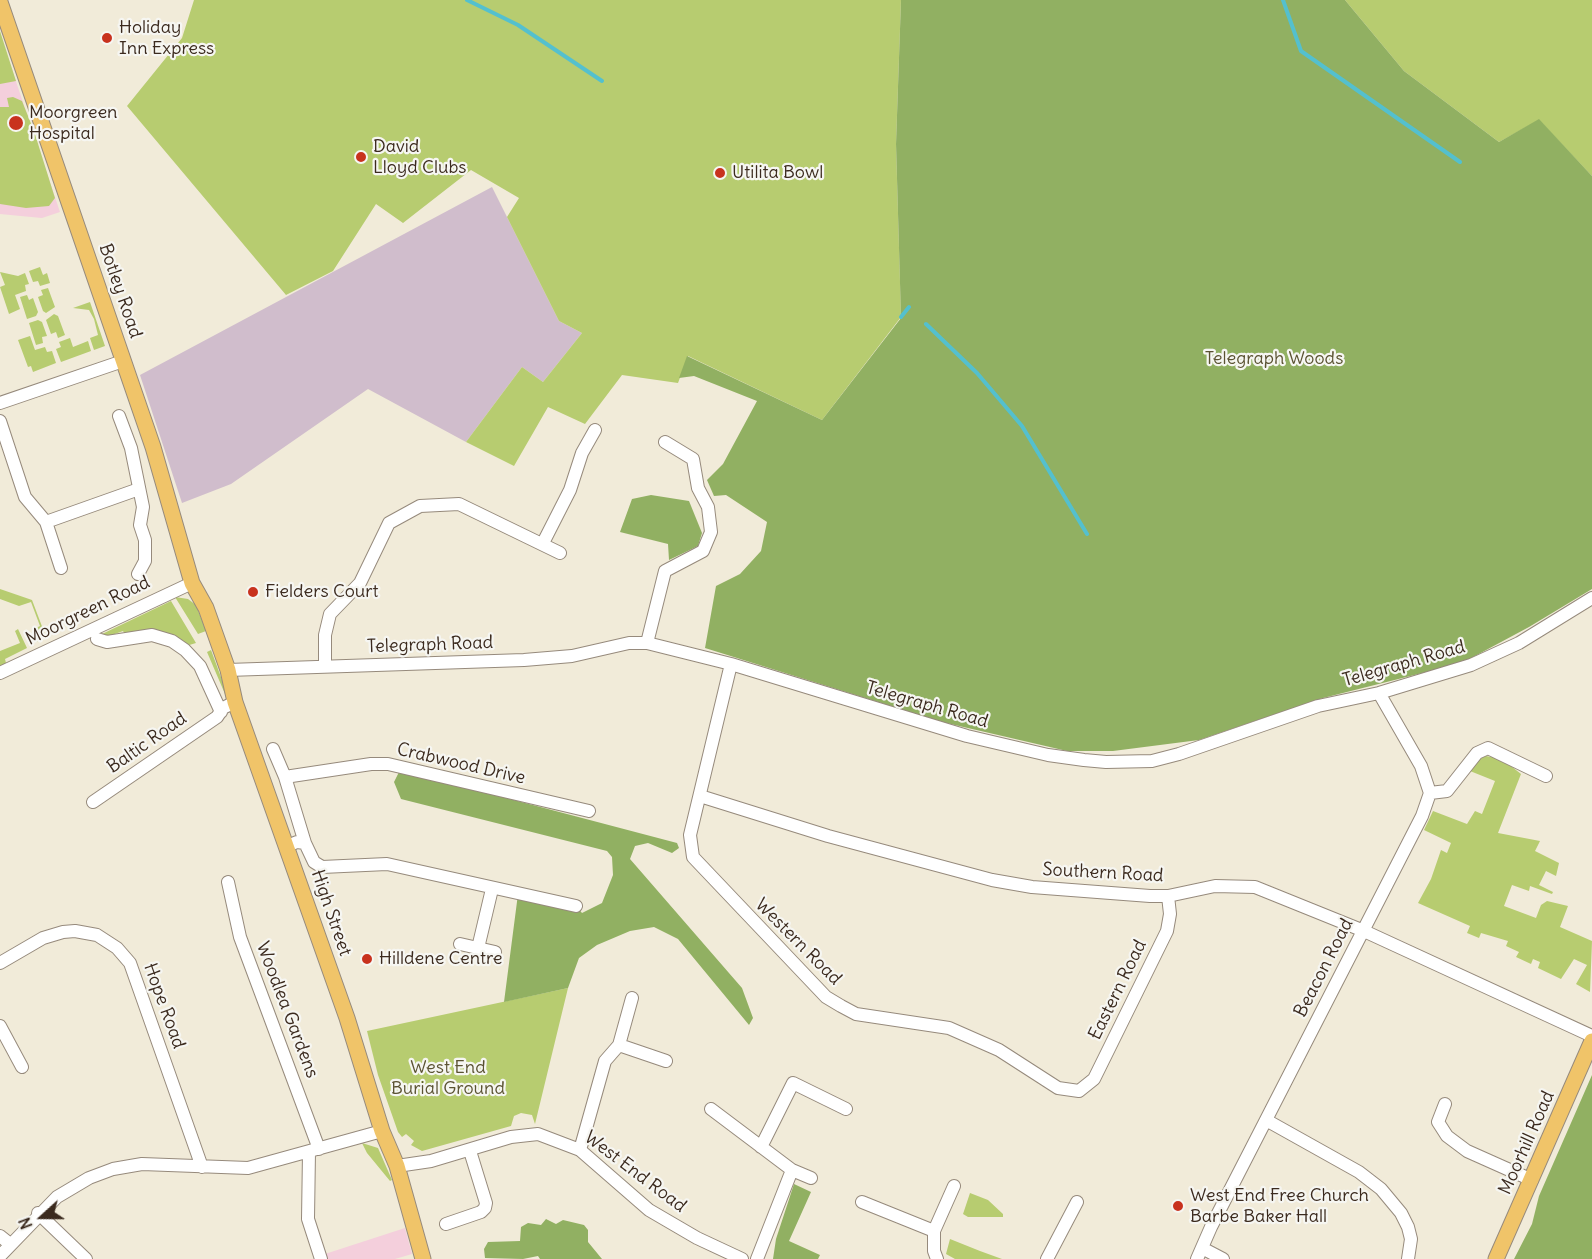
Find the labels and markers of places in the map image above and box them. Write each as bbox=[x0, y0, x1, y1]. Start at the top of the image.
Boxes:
place label: Holiday Inn Express bbox=[119, 17, 214, 60]
marker: Holiday Inn Express bbox=[100, 31, 114, 45]
place label: Moorgreen Hospital bbox=[29, 102, 118, 144]
marker: Moorgreen Hospital bbox=[7, 114, 25, 132]
place label: David Lloyd Clubs bbox=[373, 136, 467, 178]
marker: David Lloyd Clubs bbox=[354, 150, 368, 164]
place label: Utilita Bowl bbox=[732, 162, 823, 184]
marker: Utilita Bowl bbox=[713, 166, 727, 180]
place label: Fielders Court bbox=[265, 581, 379, 603]
marker: Fielders Court bbox=[246, 585, 260, 599]
place label: Hilldene Centre bbox=[379, 948, 503, 970]
marker: Hilldene Centre bbox=[360, 952, 374, 966]
place label: West End Free Church Barbe Baker Hall bbox=[1190, 1185, 1369, 1228]
marker: West End Free Church Barbe Baker Hall bbox=[1171, 1199, 1185, 1213]

